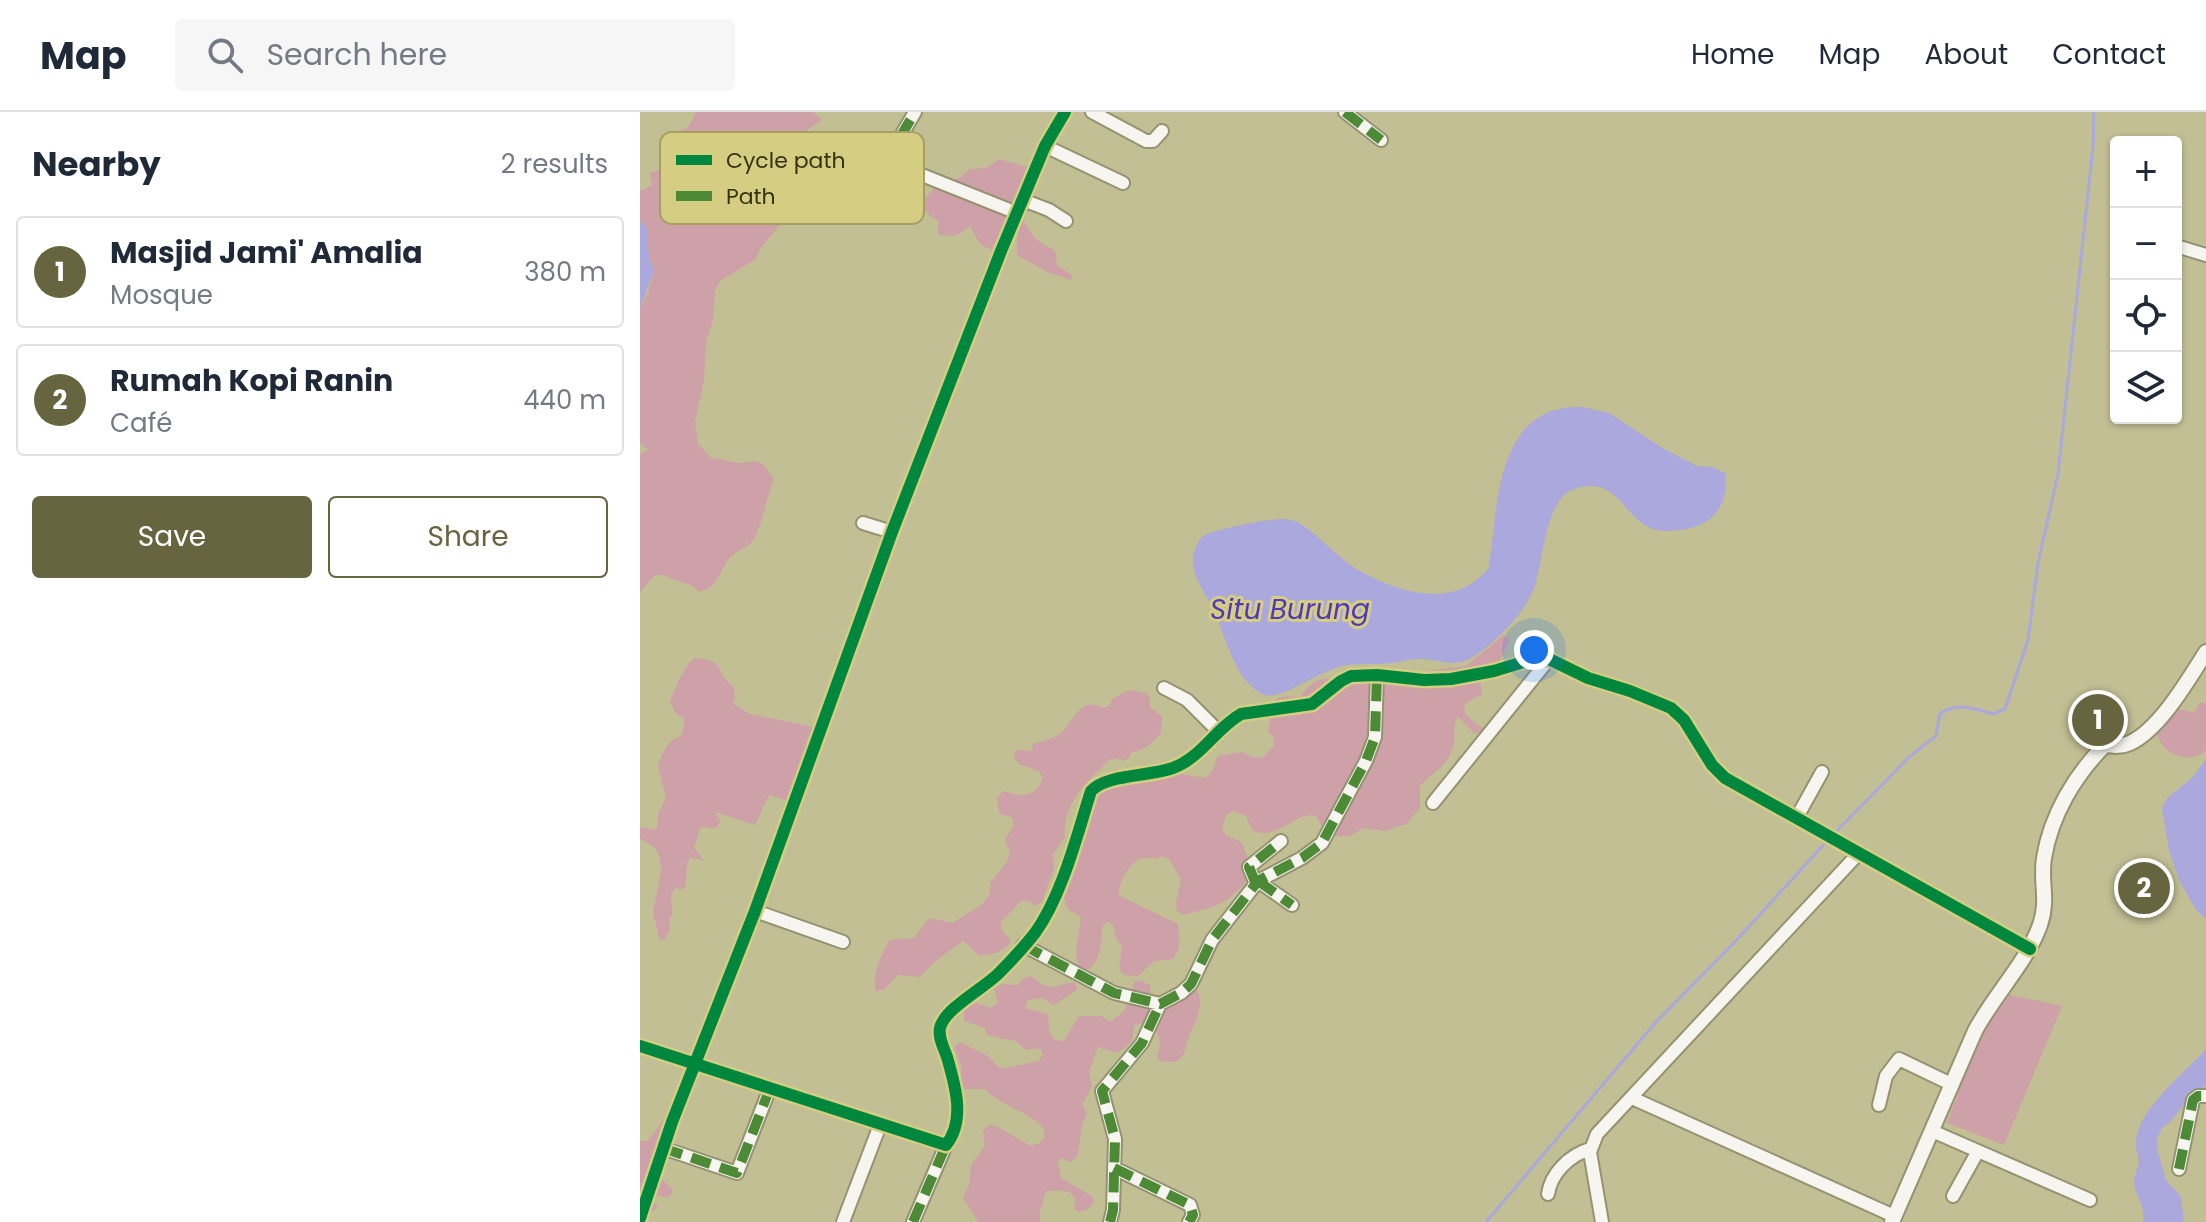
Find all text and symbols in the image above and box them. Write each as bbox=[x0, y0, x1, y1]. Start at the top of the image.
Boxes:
search box bbox=[175, 19, 735, 91]
text: Map bbox=[40, 29, 127, 82]
icon: search bbox=[203, 33, 247, 77]
text: Search here bbox=[267, 33, 447, 76]
text: Home bbox=[1691, 35, 1774, 74]
text: Map bbox=[1818, 35, 1880, 74]
text: About bbox=[1924, 35, 2008, 74]
text: Contact bbox=[2052, 35, 2166, 74]
legend bbox=[660, 132, 924, 224]
map controls bbox=[2110, 136, 2182, 424]
button: + bbox=[2110, 136, 2182, 208]
text: Nearby bbox=[32, 140, 161, 188]
text: Cycle path bbox=[726, 145, 845, 176]
text: 2 results bbox=[501, 146, 608, 182]
text: Path bbox=[726, 181, 776, 212]
button: − bbox=[2110, 208, 2182, 280]
text: Masjid Jami' Amalia bbox=[110, 231, 423, 274]
text: 1 bbox=[55, 254, 65, 290]
text: 380 m bbox=[524, 254, 606, 290]
text: Mosque bbox=[110, 277, 213, 313]
button: locate bbox=[2110, 280, 2182, 352]
button: layers bbox=[2110, 352, 2182, 424]
text: Rumah Kopi Ranin bbox=[110, 359, 393, 402]
text: 2 bbox=[53, 382, 67, 418]
text: 440 m bbox=[523, 382, 606, 418]
text: Café bbox=[110, 405, 172, 441]
button: Save bbox=[32, 496, 312, 578]
button: Share bbox=[328, 496, 608, 578]
water label: Situ Burung bbox=[1210, 590, 1370, 629]
your location bbox=[1514, 630, 1554, 670]
pin: 1 bbox=[2072, 690, 2124, 750]
pin: 2 bbox=[2118, 858, 2170, 918]

